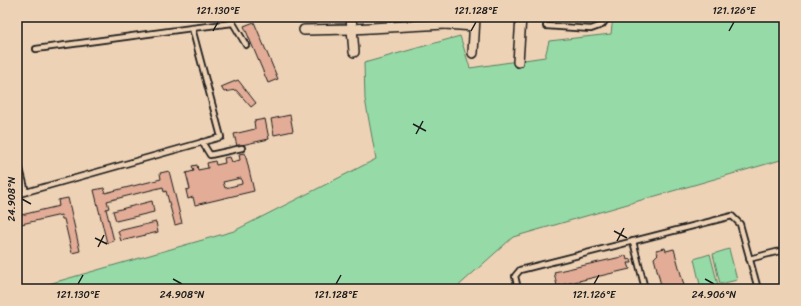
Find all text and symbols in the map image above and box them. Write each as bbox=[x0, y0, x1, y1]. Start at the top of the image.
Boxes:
text: 121.130°E bbox=[196, 2, 241, 20]
text: 121.128°E bbox=[454, 2, 499, 20]
text: 121.126°E bbox=[713, 2, 757, 20]
text: 24.908°N bbox=[3, 177, 21, 221]
text: 121.130°E bbox=[56, 286, 101, 304]
text: 24.908°N bbox=[160, 286, 204, 304]
text: 121.128°E bbox=[314, 286, 359, 304]
text: 121.126°E bbox=[573, 286, 617, 304]
text: 24.906°N bbox=[692, 286, 736, 304]

